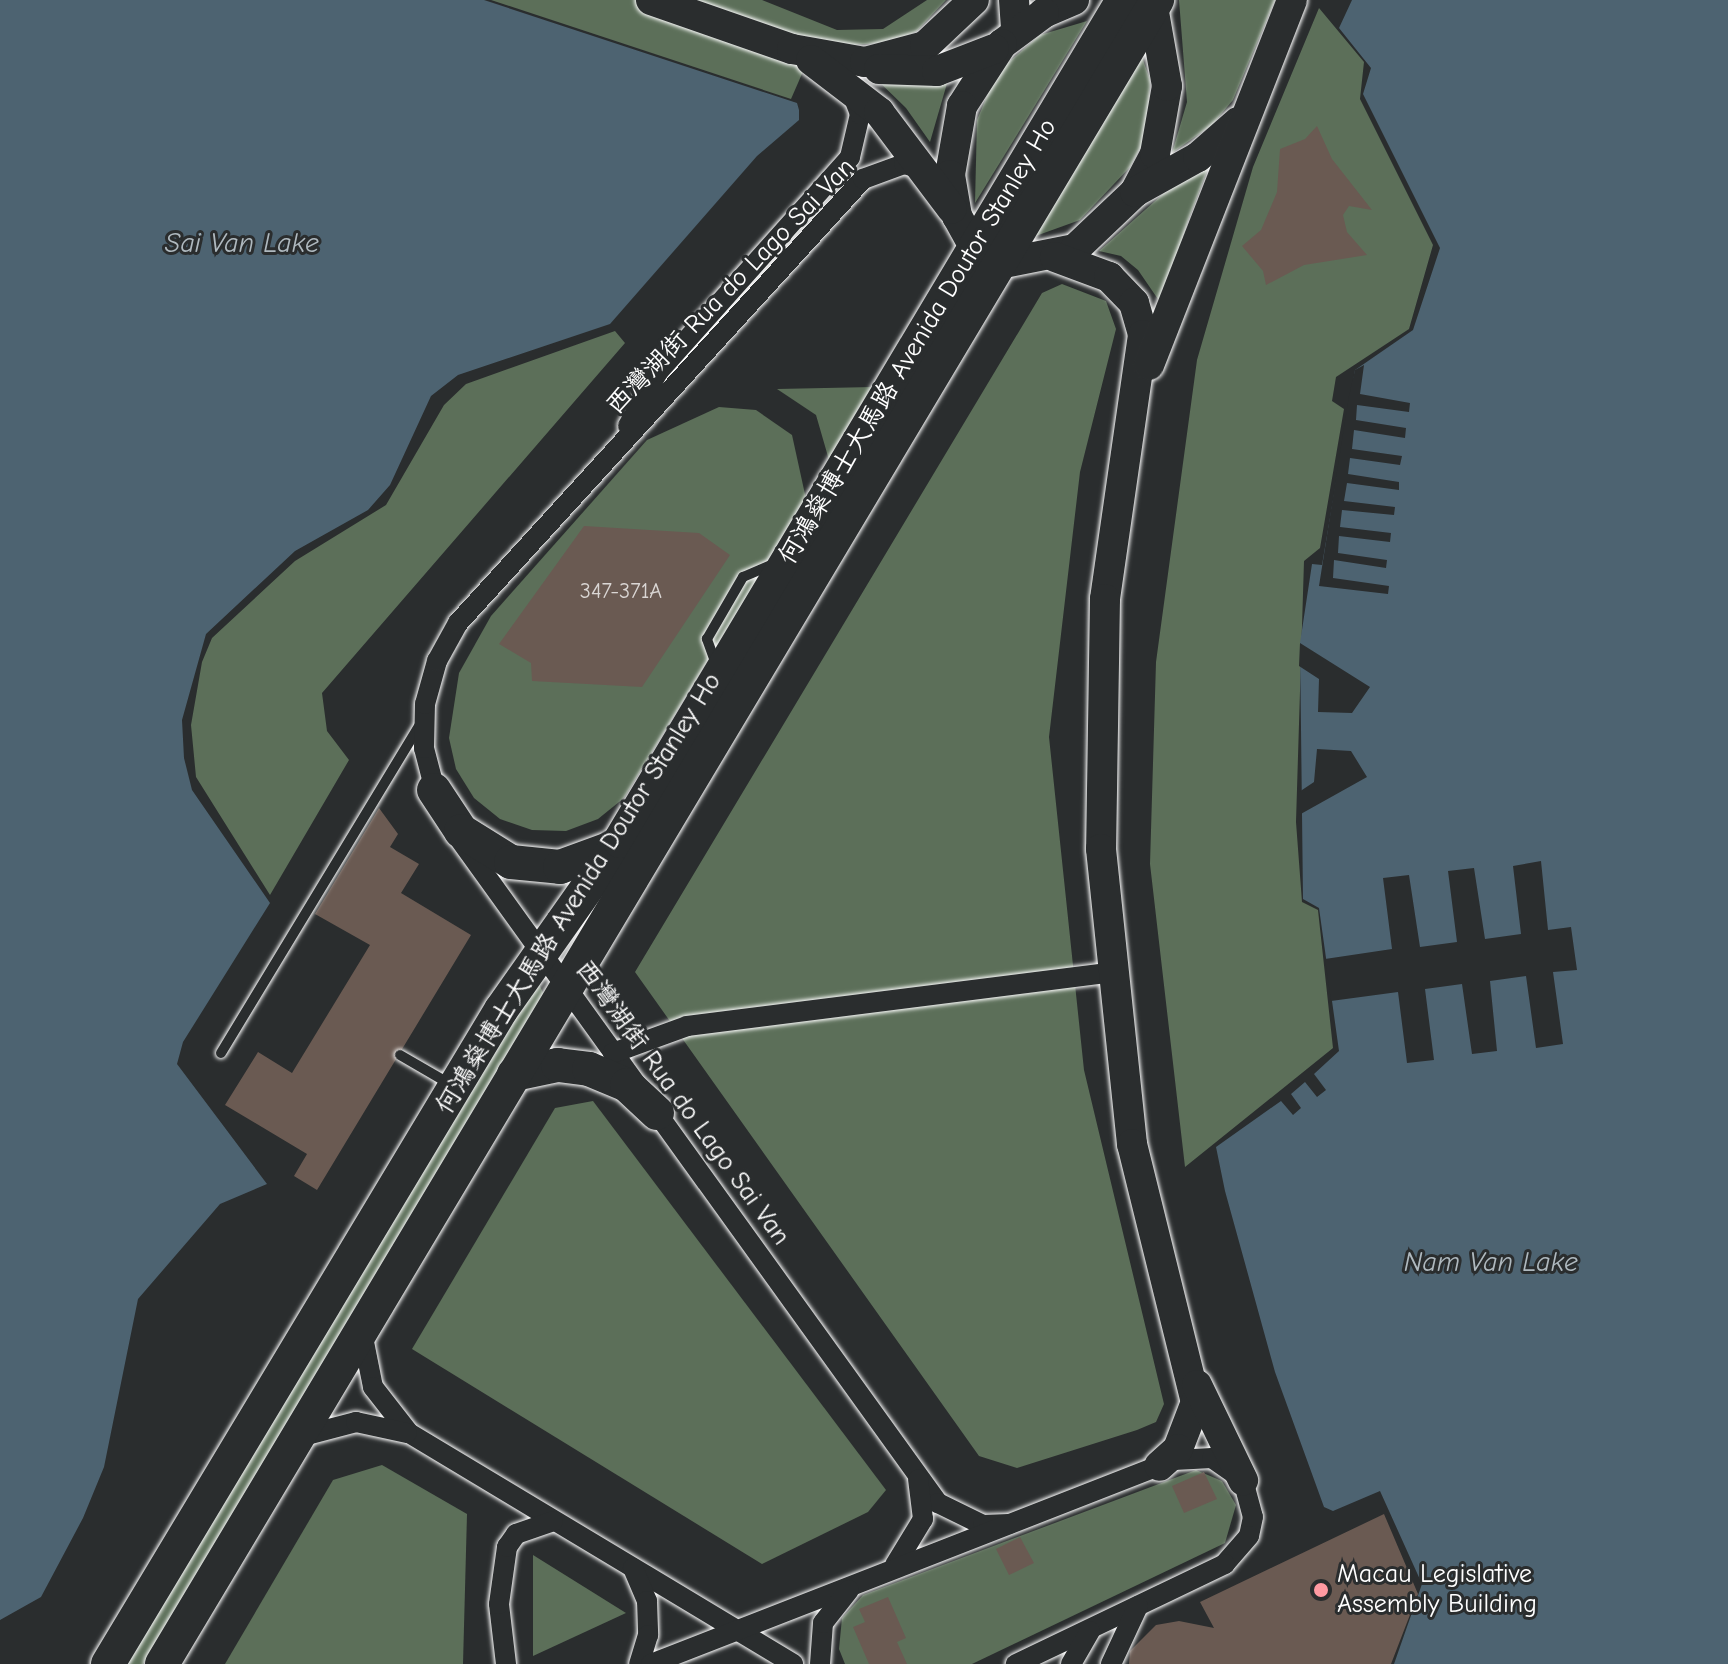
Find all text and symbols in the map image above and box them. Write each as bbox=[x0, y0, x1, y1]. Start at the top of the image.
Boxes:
street label: 何鴻燊博士大馬路 Avenida Doutor Stanley Ho bbox=[772, 113, 1064, 571]
street label: 西灣湖街 Rua do Lago Sai Van bbox=[600, 152, 862, 422]
water label: Sai Van Lake bbox=[165, 226, 319, 260]
house number: 347-371A bbox=[580, 579, 662, 605]
street label: 何鴻燊博士大馬路 Avenida Doutor Stanley Ho bbox=[429, 668, 729, 1120]
street label: 西灣湖街 Rua do Lago Sai Van bbox=[568, 954, 796, 1252]
water label: Nam Van Lake bbox=[1404, 1245, 1578, 1279]
place label: Macau Legislative Assembly Building bbox=[1337, 1559, 1537, 1620]
marker: Macau Legislative Assembly Building bbox=[1312, 1581, 1330, 1599]

